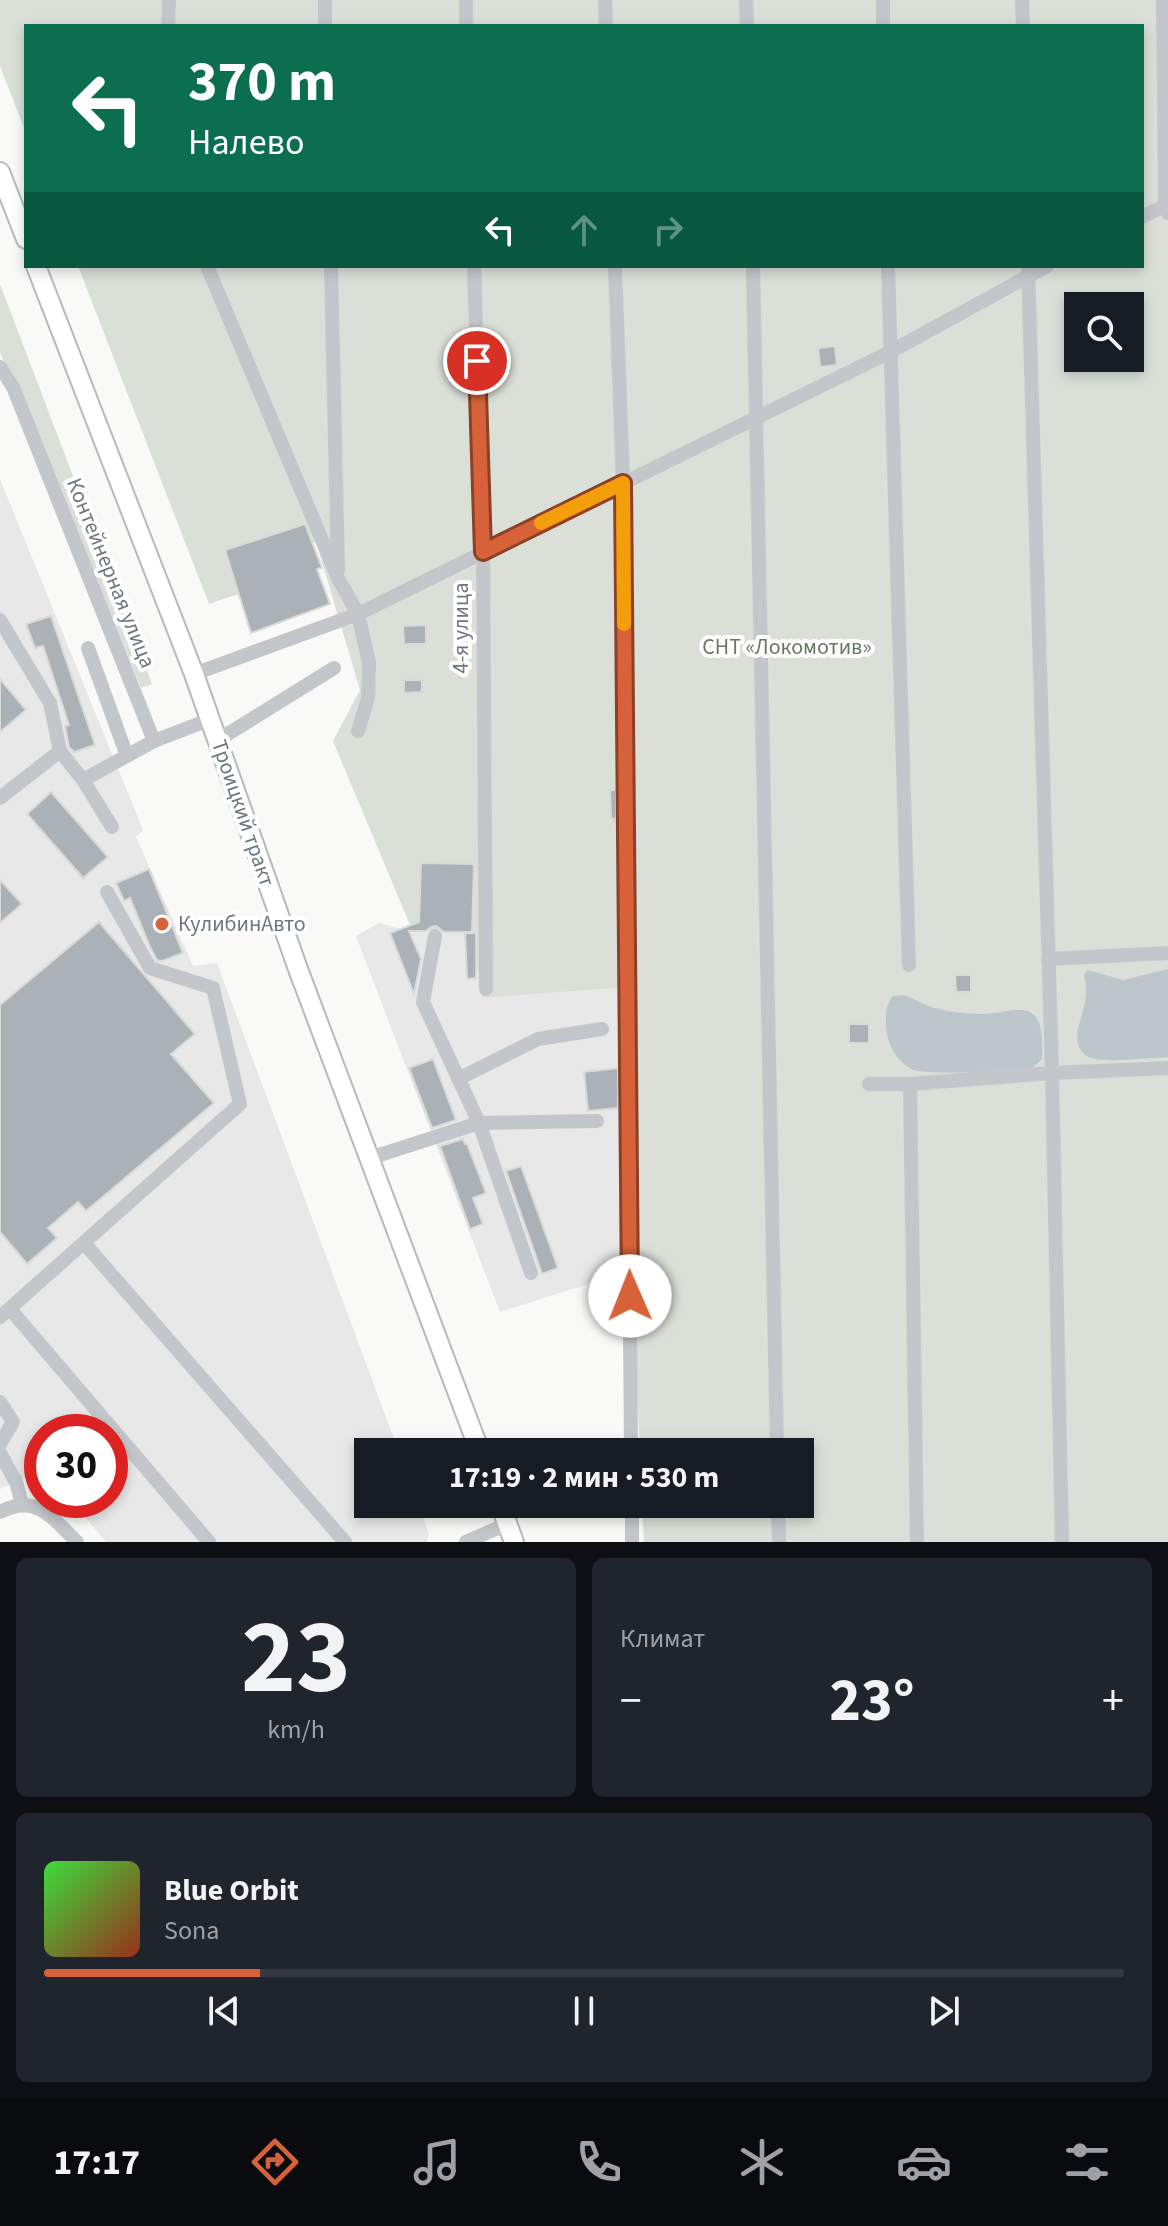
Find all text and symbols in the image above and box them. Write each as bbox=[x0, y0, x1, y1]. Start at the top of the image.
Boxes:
text: 370 m bbox=[188, 43, 336, 122]
icon: left bbox=[56, 56, 160, 160]
text: Налево bbox=[188, 117, 304, 168]
icon: left bbox=[478, 208, 522, 252]
icon: ahead bbox=[562, 208, 606, 252]
icon: right bbox=[646, 208, 690, 252]
map controls bbox=[1064, 292, 1144, 372]
button: search bbox=[1064, 292, 1144, 372]
pin bbox=[443, 327, 511, 395]
icon: arrive bbox=[455, 339, 499, 383]
street label: Контейнерная улица bbox=[58, 473, 164, 673]
street label: 4-я улица bbox=[445, 583, 477, 673]
park label: СНТ «Локомотив» bbox=[702, 631, 872, 663]
street label: Троицкий тракт bbox=[203, 735, 283, 891]
place label: КулибинАвто bbox=[178, 908, 306, 940]
marker: КулибинАвто bbox=[153, 915, 171, 933]
position arrow bbox=[588, 1254, 672, 1338]
speed limit sign: 30 bbox=[24, 1414, 128, 1518]
text: 17:19 · 2 мин · 530 m bbox=[449, 1456, 719, 1499]
text: 23 bbox=[241, 1585, 351, 1733]
text: Климат bbox=[620, 1620, 705, 1657]
text: 23° bbox=[829, 1659, 915, 1744]
text: − bbox=[620, 1670, 642, 1733]
text: + bbox=[1102, 1670, 1124, 1733]
text: km/h bbox=[267, 1711, 325, 1748]
text: Blue Orbit bbox=[164, 1869, 299, 1912]
text: Sona bbox=[164, 1912, 219, 1949]
icon: previous bbox=[202, 1989, 246, 2033]
icon: pause bbox=[562, 1989, 606, 2033]
icon: next bbox=[922, 1989, 966, 2033]
icon: directions bbox=[247, 2134, 303, 2190]
icon: music bbox=[409, 2134, 465, 2190]
icon: phone bbox=[571, 2134, 627, 2190]
icon: climate bbox=[734, 2134, 790, 2190]
icon: car bbox=[896, 2134, 952, 2190]
icon: filters bbox=[1059, 2134, 1115, 2190]
text: 17:17 bbox=[53, 2137, 140, 2188]

